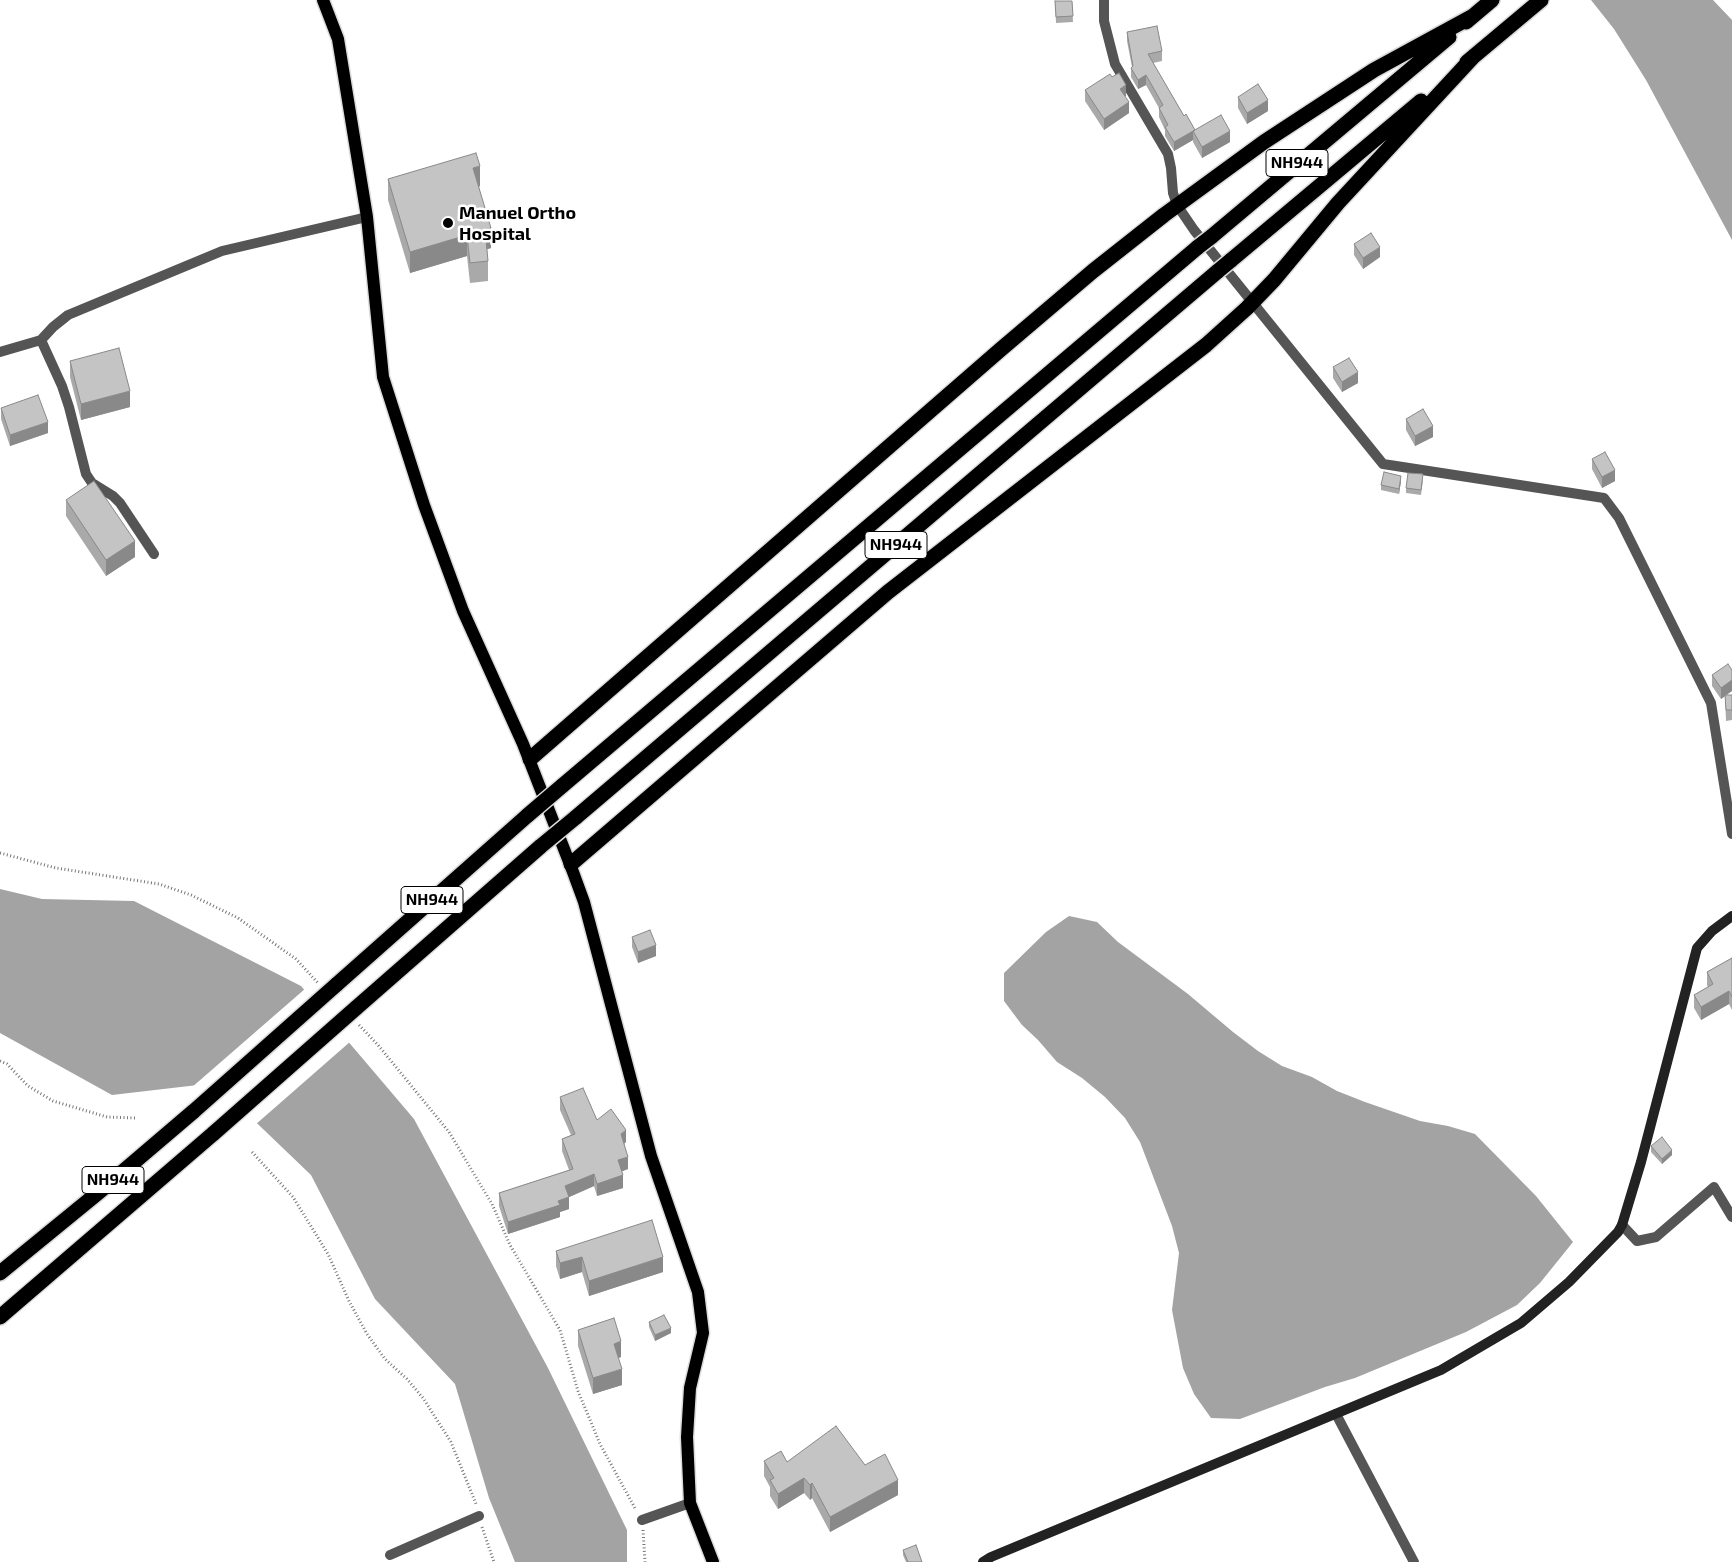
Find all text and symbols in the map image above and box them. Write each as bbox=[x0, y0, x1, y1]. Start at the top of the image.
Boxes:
road number: NH944 bbox=[1266, 150, 1328, 177]
place label: Manuel Ortho Hospital bbox=[459, 202, 576, 244]
marker: Manuel Ortho Hospital bbox=[441, 216, 455, 230]
road number: NH944 bbox=[865, 532, 927, 558]
road number: NH944 bbox=[401, 886, 463, 914]
road number: NH944 bbox=[82, 1166, 144, 1194]

